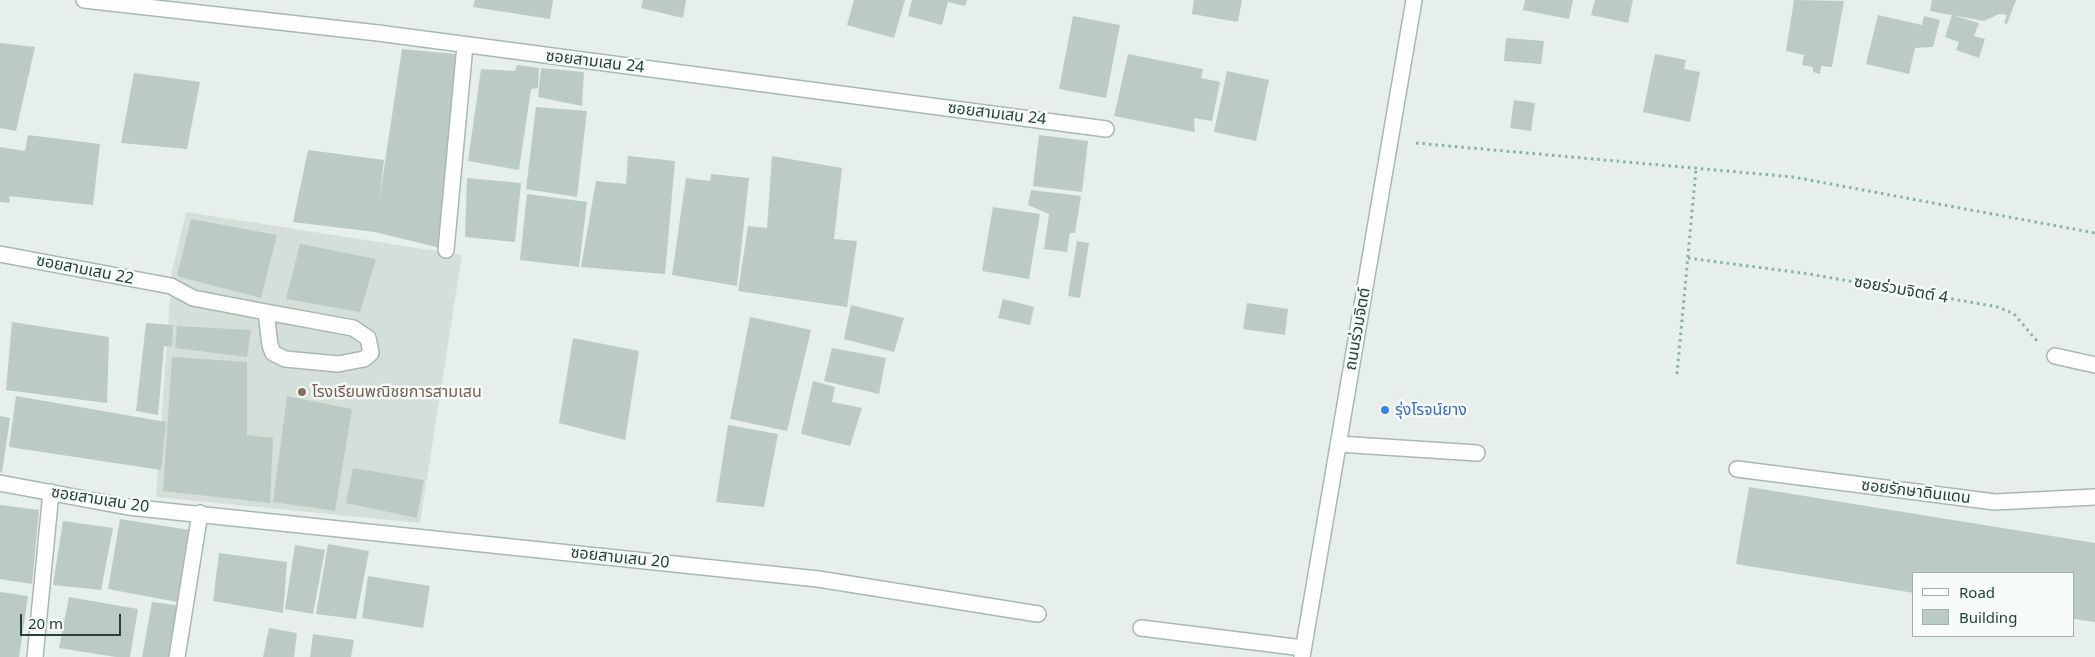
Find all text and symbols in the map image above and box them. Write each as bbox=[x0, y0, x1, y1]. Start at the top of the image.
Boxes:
street label: ซอยสามเสน 24 bbox=[545, 46, 645, 78]
street label: ซอยสามเสน 24 bbox=[947, 98, 1047, 130]
street label: ซอยสามเสน 22 bbox=[35, 251, 135, 289]
street label: ซอยร่วมจิตต์ 4 bbox=[1852, 272, 1950, 308]
street label: ถนนร่วมจิตต์ bbox=[1341, 286, 1375, 372]
place label: โรงเรียนพณิชยการสามเสน bbox=[312, 382, 482, 402]
marker: โรงเรียนพณิชยการสามเสน bbox=[296, 386, 308, 398]
place label: รุ่งโรจน์ยาง bbox=[1395, 400, 1467, 420]
marker: รุ่งโรจน์ยาง bbox=[1379, 404, 1391, 416]
street label: ซอยรักษาดินแดน bbox=[1860, 476, 1972, 508]
street label: ซอยสามเสน 20 bbox=[50, 483, 150, 517]
street label: ซอยสามเสน 20 bbox=[570, 543, 670, 573]
legend bbox=[1912, 572, 2075, 637]
text: Road bbox=[1959, 582, 1995, 602]
scale bar bbox=[22, 604, 124, 636]
text: Building bbox=[1959, 607, 2017, 627]
text: 20 m bbox=[28, 613, 63, 633]

